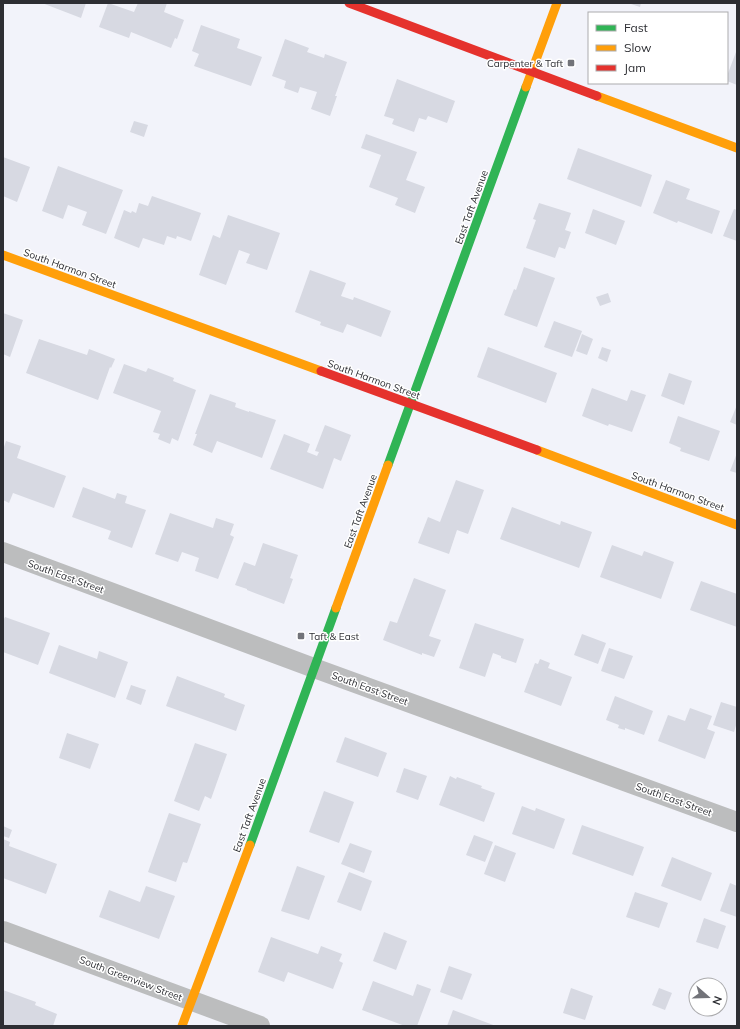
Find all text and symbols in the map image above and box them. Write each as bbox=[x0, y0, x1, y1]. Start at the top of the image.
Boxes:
legend bbox=[588, 12, 728, 84]
text: Fast bbox=[624, 20, 648, 35]
text: Slow bbox=[624, 40, 652, 55]
place label: Carpenter & Taft bbox=[487, 57, 563, 70]
marker: Carpenter & Taft bbox=[566, 58, 576, 68]
text: Jam bbox=[624, 60, 646, 75]
street label: East Taft Avenue bbox=[452, 168, 491, 246]
street label: South Harmon Street bbox=[22, 246, 118, 291]
street label: South Harmon Street bbox=[326, 357, 422, 402]
street label: South Harmon Street bbox=[630, 469, 726, 514]
street label: East Taft Avenue bbox=[341, 472, 380, 550]
street label: South East Street bbox=[26, 557, 106, 596]
place label: Taft & East bbox=[309, 630, 360, 643]
marker: Taft & East bbox=[296, 631, 306, 641]
street label: South East Street bbox=[330, 669, 410, 708]
street label: East Taft Avenue bbox=[230, 776, 269, 854]
street label: South East Street bbox=[634, 780, 714, 819]
street label: South Greenview Street bbox=[77, 953, 185, 1004]
north arrow bbox=[688, 977, 728, 1017]
text: N bbox=[709, 994, 725, 1007]

